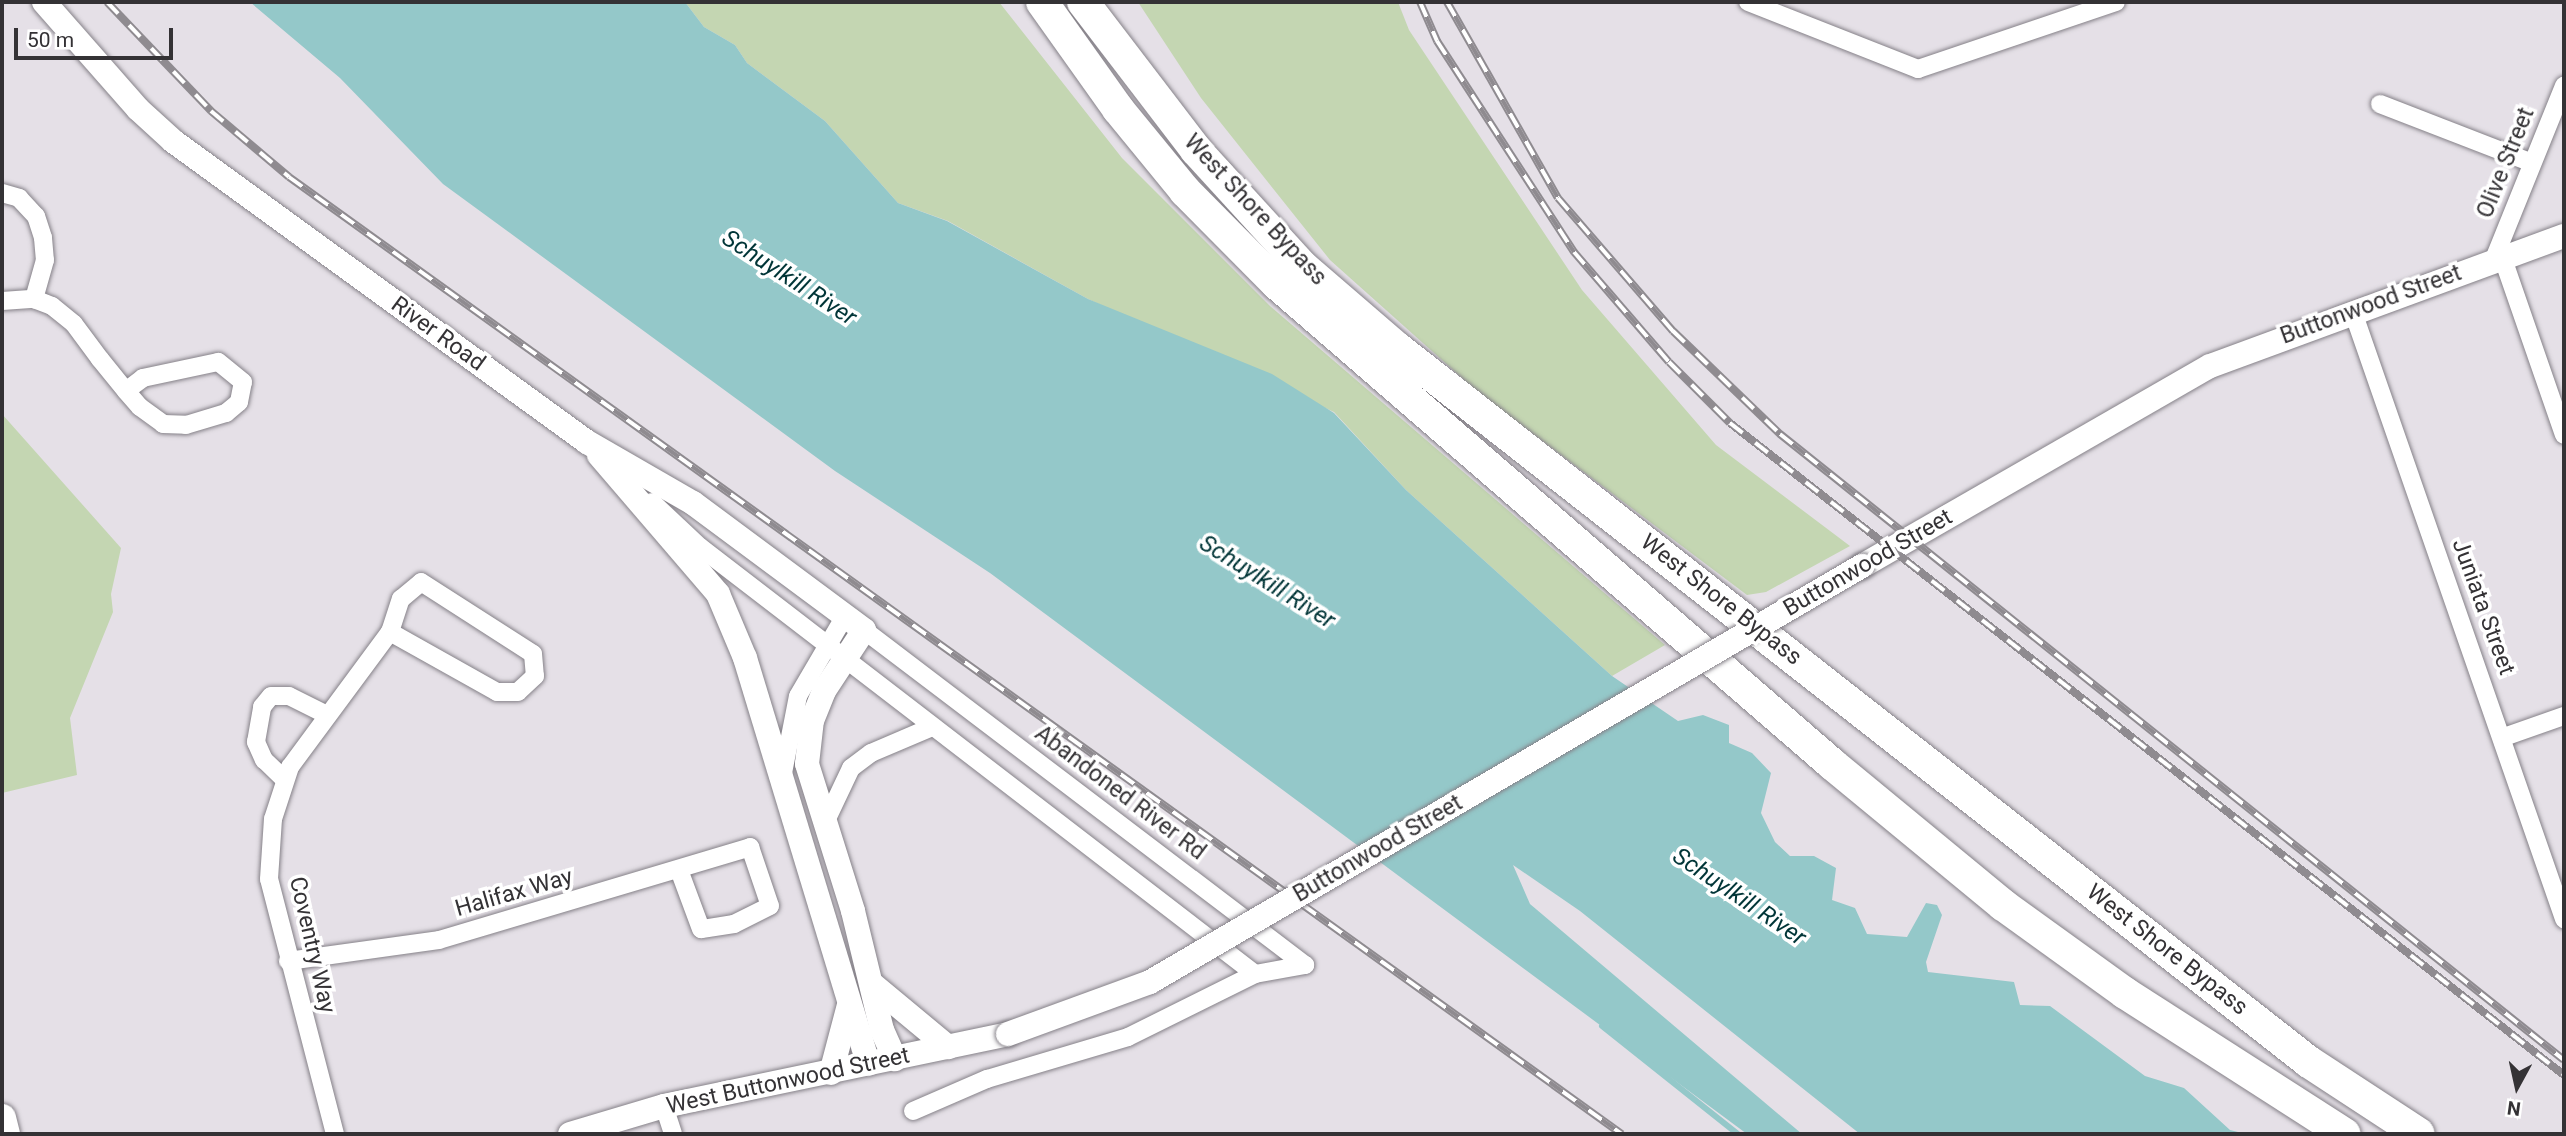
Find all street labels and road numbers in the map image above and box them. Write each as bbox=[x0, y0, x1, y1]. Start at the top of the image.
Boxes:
street label: Olive Street bbox=[2471, 104, 2541, 222]
street label: West Shore Bypass bbox=[1178, 129, 1332, 291]
street label: Buttonwood Street bbox=[2277, 259, 2465, 351]
street label: River Road bbox=[386, 291, 490, 377]
street label: Buttonwood Street bbox=[1779, 503, 1957, 623]
street label: West Shore Bypass bbox=[1635, 529, 1807, 671]
street label: Juniata Street bbox=[2446, 535, 2520, 679]
street label: Abandoned River Rd bbox=[1029, 720, 1211, 866]
street label: Buttonwood Street bbox=[1289, 789, 1467, 909]
street label: Halifax Way bbox=[452, 863, 576, 923]
street label: Coventry Way bbox=[283, 874, 341, 1016]
street label: West Shore Bypass bbox=[2081, 879, 2253, 1021]
street label: West Buttonwood Street bbox=[664, 1042, 912, 1120]

